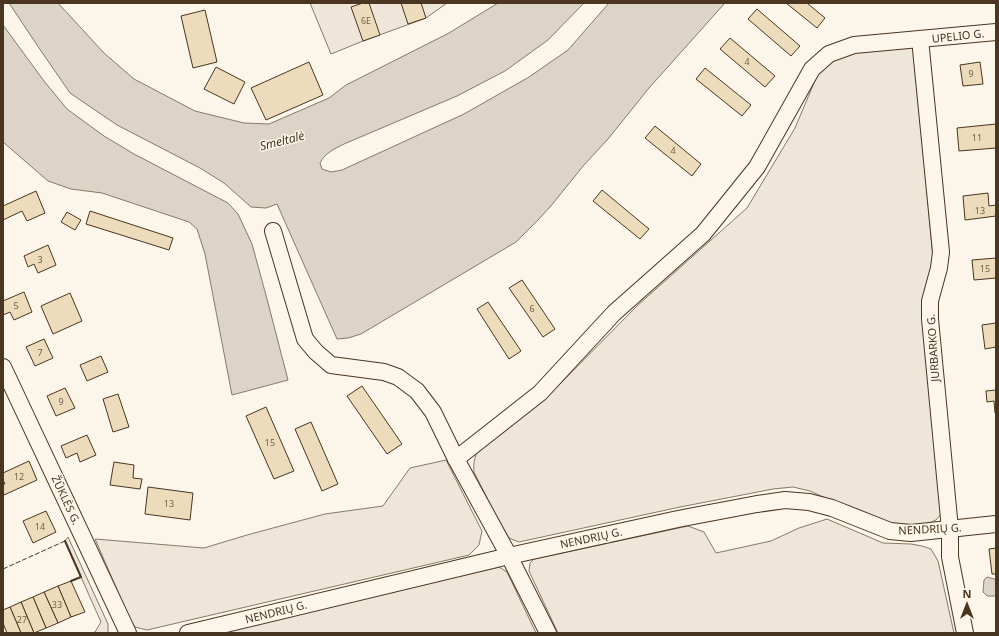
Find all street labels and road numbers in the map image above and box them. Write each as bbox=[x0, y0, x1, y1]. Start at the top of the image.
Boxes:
street label: UPELIO G. bbox=[931, 25, 985, 46]
street label: JURBARKO G. bbox=[923, 314, 942, 383]
street label: ŽŪKLĖS G. bbox=[48, 473, 84, 527]
street label: NENDRIŲ G. bbox=[898, 519, 962, 538]
street label: NENDRIŲ G. bbox=[558, 524, 623, 551]
street label: NENDRIŲ G. bbox=[243, 597, 308, 626]

